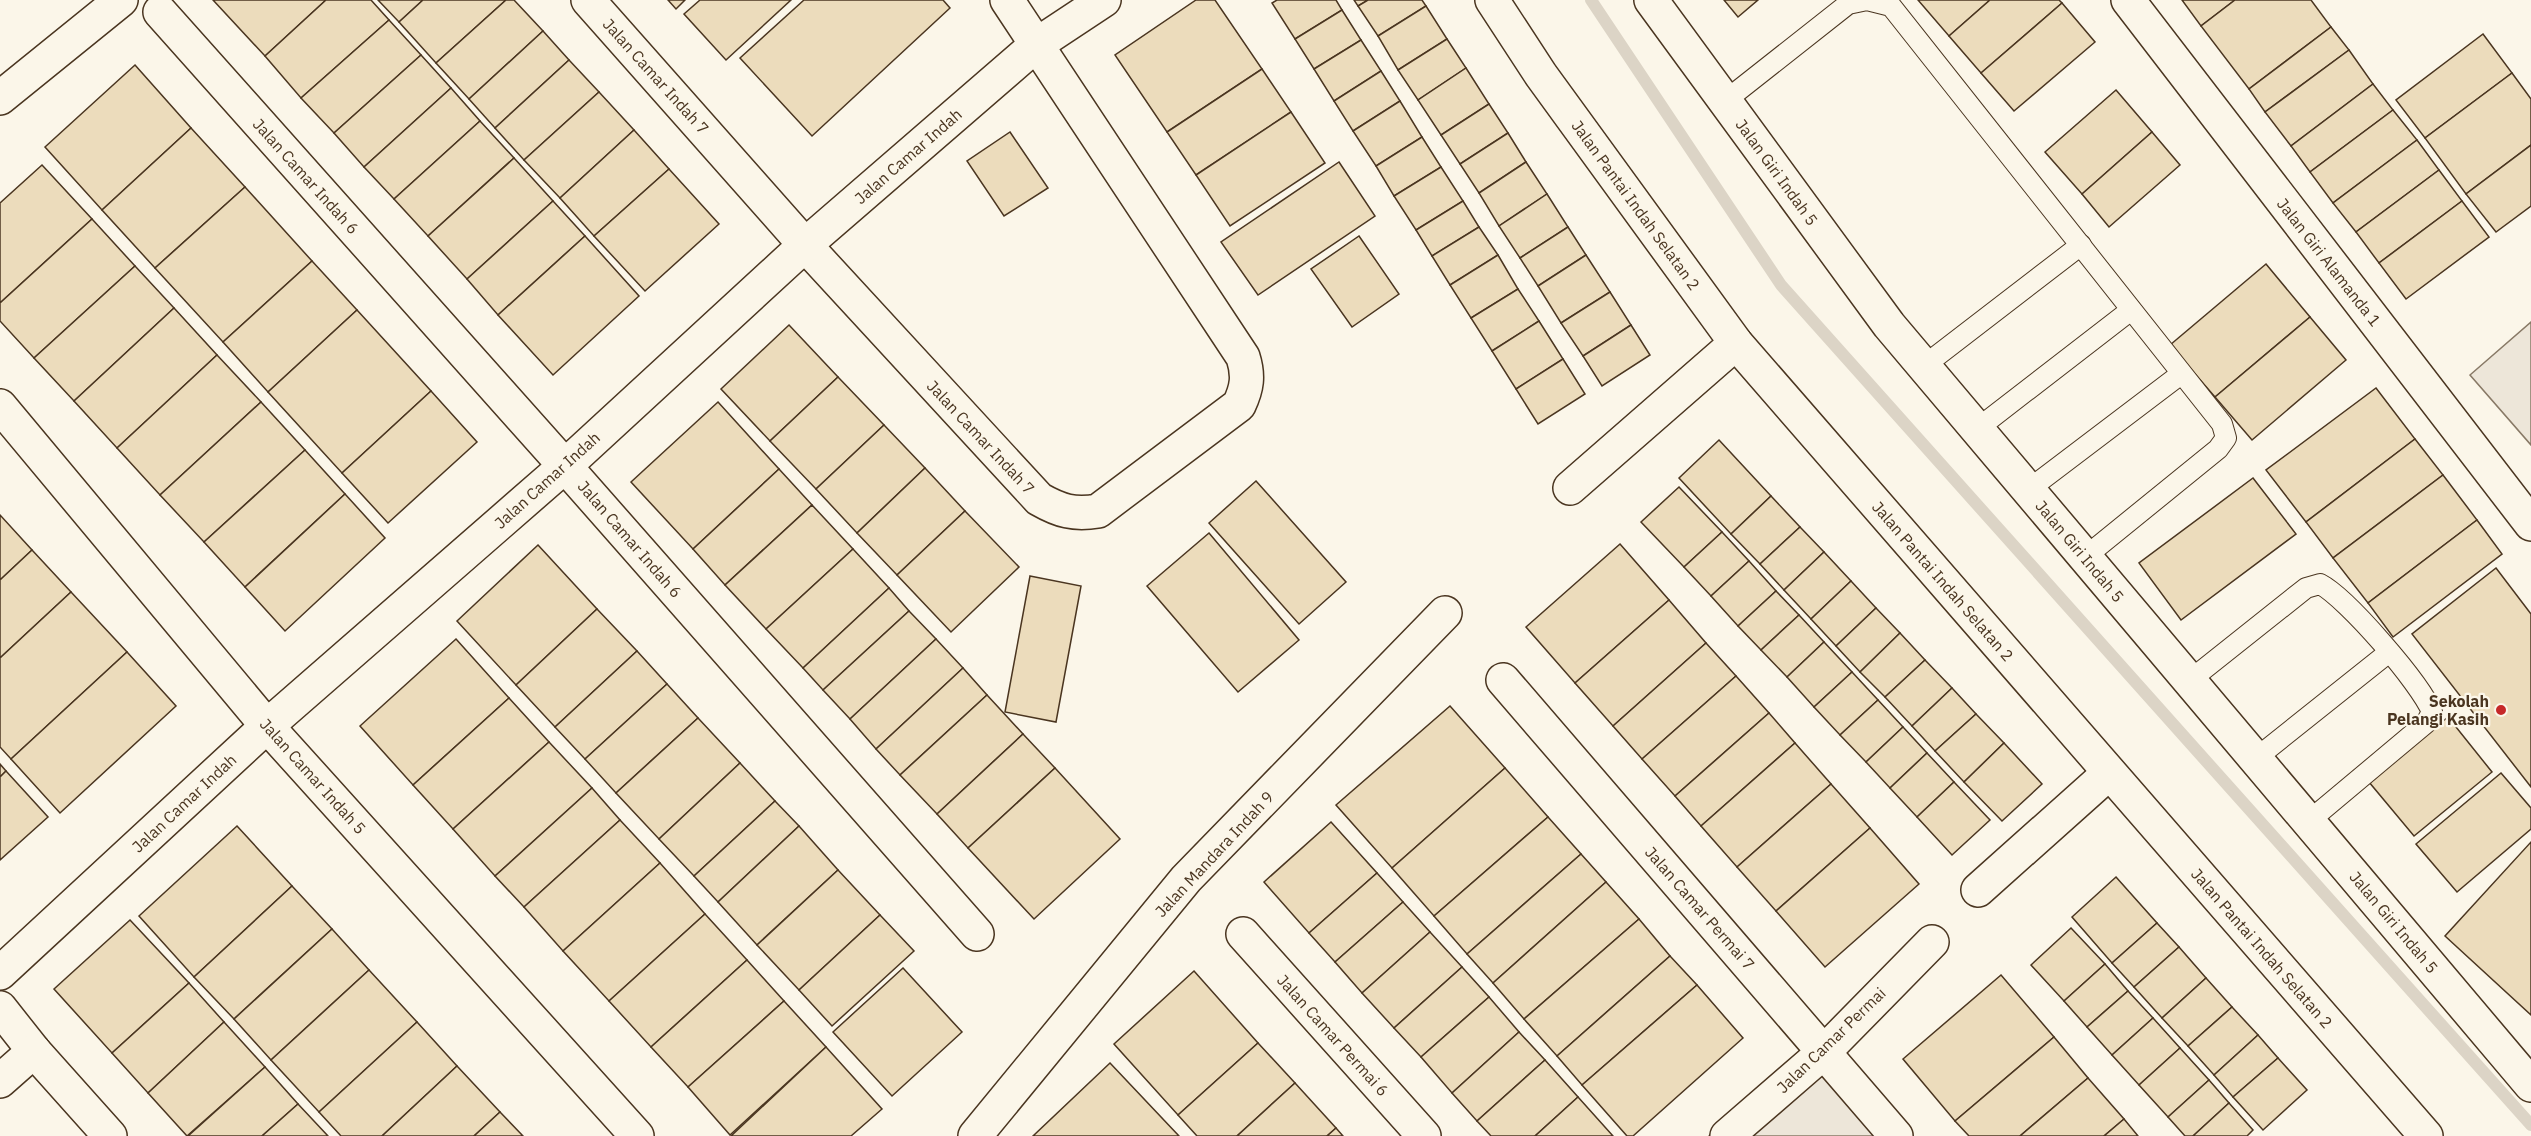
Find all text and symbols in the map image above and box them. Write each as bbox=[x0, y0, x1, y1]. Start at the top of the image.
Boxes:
street label: Jalan Camar Indah 7 bbox=[599, 14, 713, 138]
street label: Jalan Camar Indah bbox=[850, 104, 966, 208]
street label: Jalan Camar Indah 6 bbox=[249, 114, 363, 238]
street label: Jalan Giri Indah 5 bbox=[1732, 115, 1822, 229]
street label: Jalan Pantai Indah Selatan 2 bbox=[1568, 116, 1704, 294]
street label: Jalan Giri Alamanda 1 bbox=[2273, 194, 2385, 330]
street label: Jalan Camar Indah 7 bbox=[923, 376, 1039, 498]
street label: Jalan Camar Indah bbox=[490, 427, 604, 533]
street label: Jalan Camar Indah 6 bbox=[574, 476, 686, 602]
street label: Jalan Giri Indah 5 bbox=[2032, 496, 2128, 606]
street label: Jalan Pantai Indah Selatan 2 bbox=[1868, 497, 2018, 665]
place label: Sekolah Pelangi Kasih bbox=[2387, 691, 2489, 729]
marker: Sekolah Pelangi Kasih bbox=[2494, 703, 2508, 717]
street label: Jalan Camar Indah 5 bbox=[256, 714, 370, 838]
street label: Jalan Camar Indah bbox=[128, 749, 240, 857]
street label: Jalan Mandara Indah 9 bbox=[1150, 787, 1278, 921]
street label: Jalan Camar Permai 7 bbox=[1641, 842, 1759, 974]
street label: Jalan Pantai Indah Selatan 2 bbox=[2187, 864, 2337, 1032]
street label: Jalan Giri Indah 5 bbox=[2346, 867, 2442, 977]
street label: Jalan Camar Permai 6 bbox=[1273, 970, 1393, 1100]
street label: Jalan Camar Permai bbox=[1772, 983, 1890, 1097]

